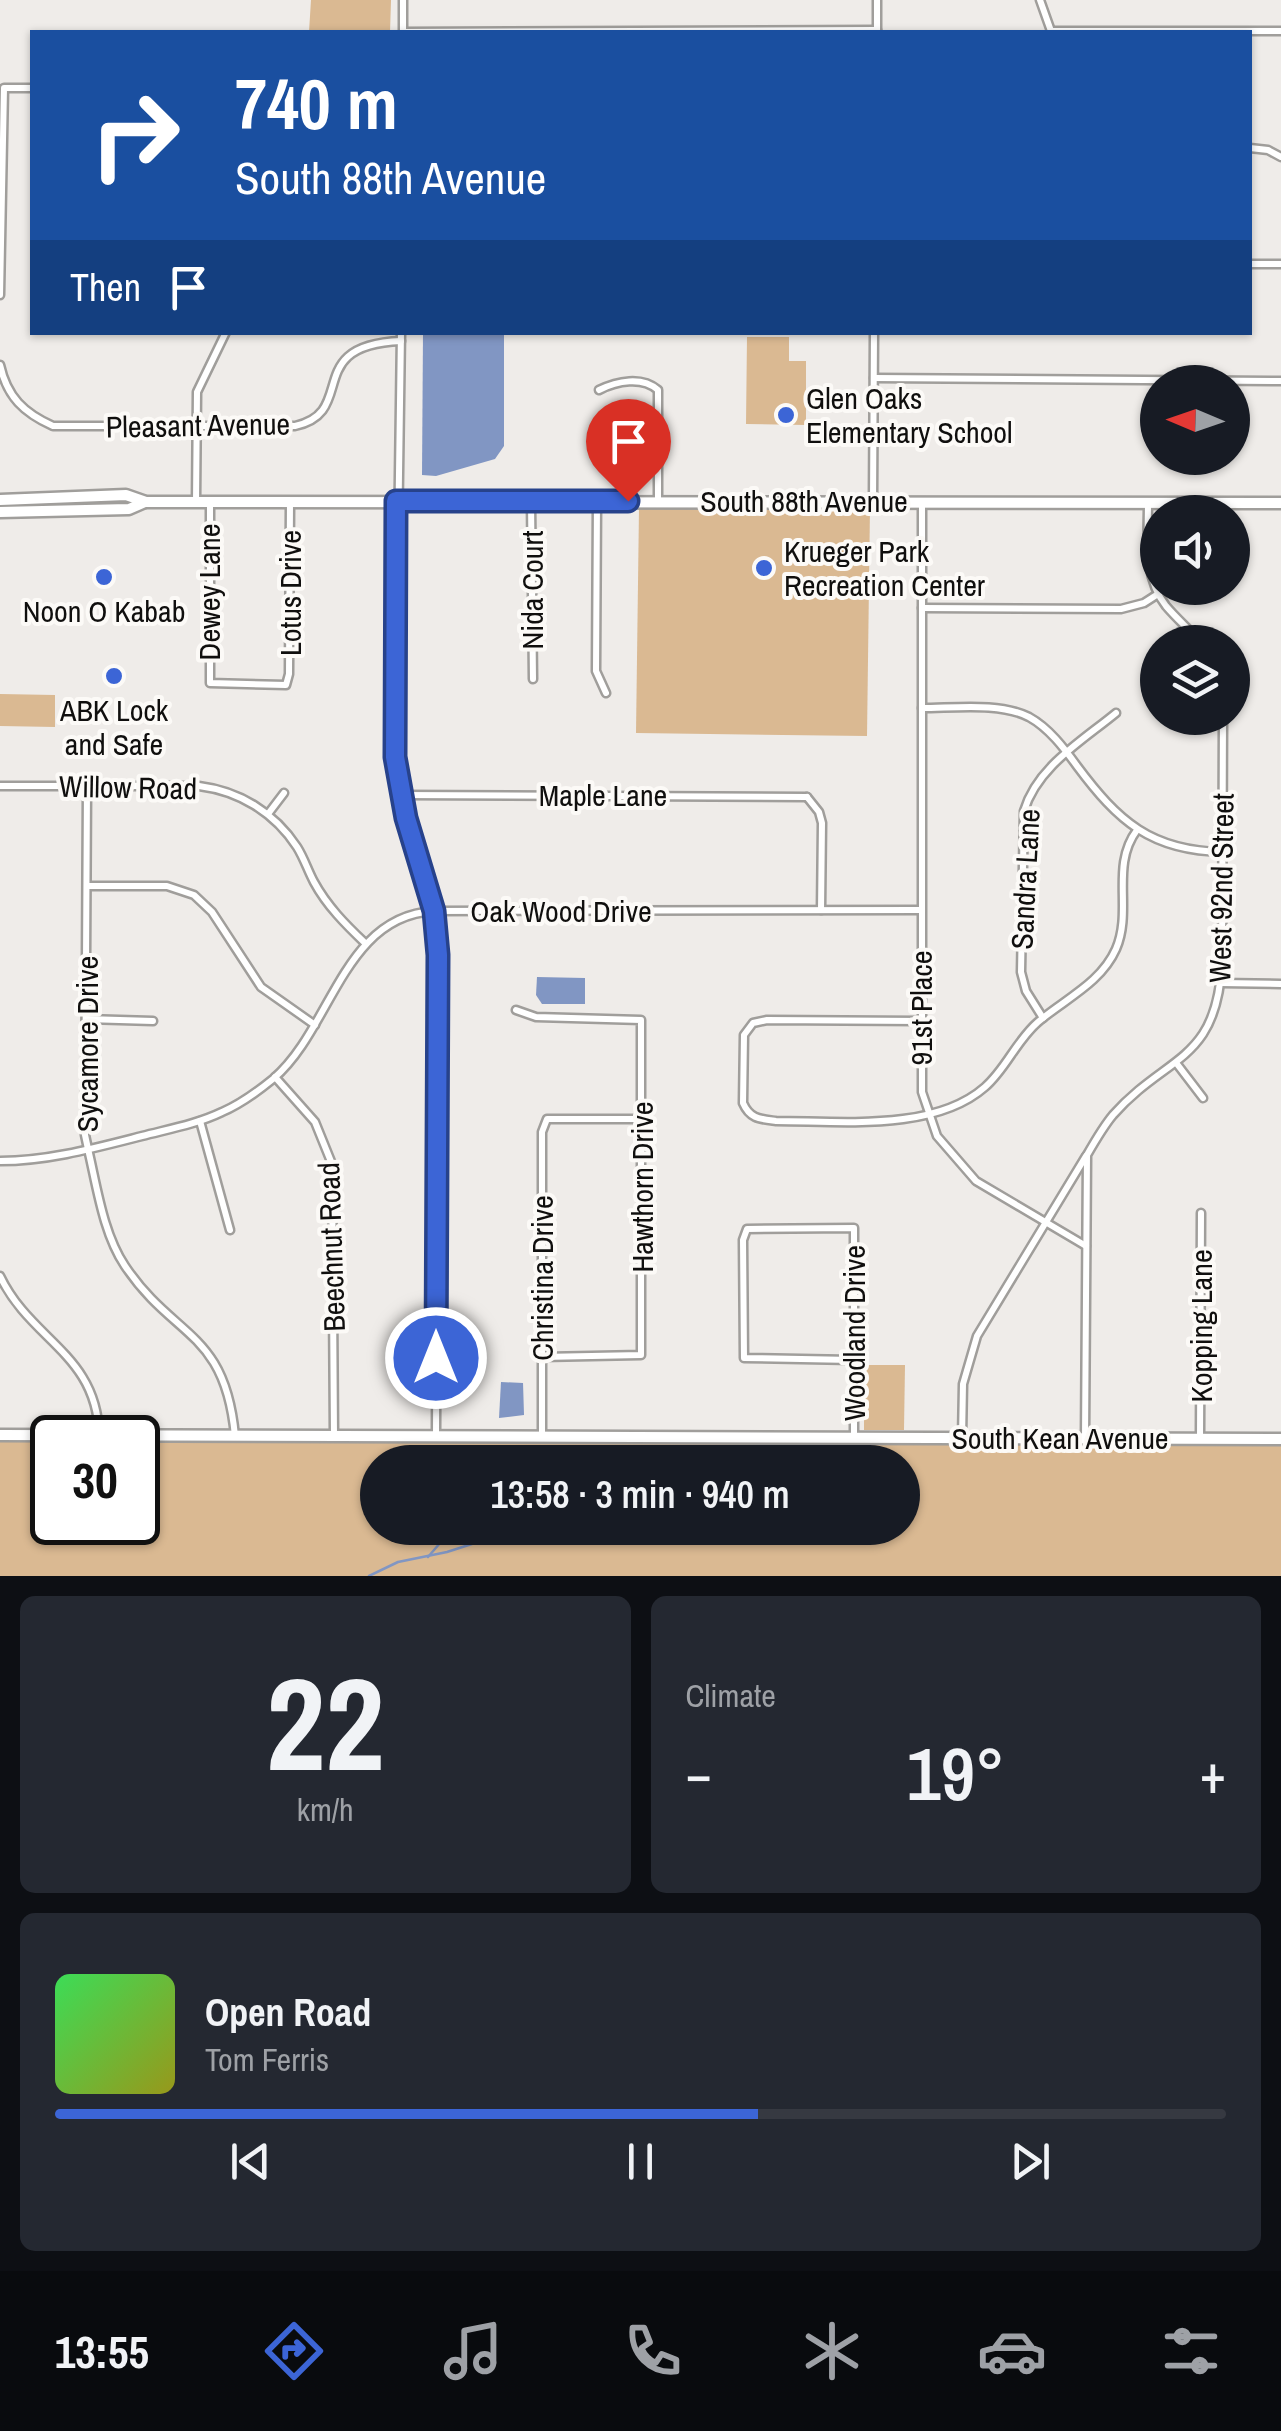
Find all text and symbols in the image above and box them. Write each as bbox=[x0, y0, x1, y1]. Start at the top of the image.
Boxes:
text: 740 m bbox=[235, 57, 398, 151]
icon: right bbox=[70, 70, 200, 200]
text: South 88th Avenue bbox=[235, 147, 546, 208]
icon: arrive bbox=[161, 260, 216, 315]
text: Then bbox=[70, 262, 141, 313]
north arrow bbox=[1140, 365, 1250, 475]
map controls bbox=[1140, 365, 1250, 735]
place label: Glen Oaks Elementary School bbox=[806, 378, 1012, 452]
pin bbox=[586, 399, 671, 502]
street label: Pleasant Avenue bbox=[106, 403, 290, 447]
marker: Glen Oaks Elementary School bbox=[775, 404, 797, 426]
icon: arrive bbox=[601, 414, 656, 469]
street label: South 88th Avenue bbox=[700, 481, 908, 521]
button: sound bbox=[1140, 495, 1250, 605]
street label: Dewey Lane bbox=[189, 524, 229, 660]
street label: Lotus Drive bbox=[270, 530, 310, 656]
street label: Nida Court bbox=[512, 530, 552, 649]
place label: Krueger Park Recreation Center bbox=[784, 531, 986, 605]
marker: Krueger Park Recreation Center bbox=[753, 557, 775, 579]
marker: Noon O Kabab bbox=[93, 566, 115, 588]
place label: Noon O Kabab bbox=[23, 591, 185, 631]
button: layers bbox=[1140, 625, 1250, 735]
marker: ABK Lock and Safe bbox=[103, 665, 125, 687]
place label: ABK Lock and Safe bbox=[59, 690, 169, 764]
street label: Willow Road bbox=[59, 766, 197, 808]
street label: Maple Lane bbox=[539, 775, 667, 815]
street label: West 92nd Street bbox=[1199, 793, 1243, 983]
street label: Sandra Lane bbox=[1001, 808, 1049, 950]
street label: Oak Wood Drive bbox=[470, 891, 652, 931]
street label: 91st Place bbox=[901, 951, 941, 1065]
street label: Sycamore Drive bbox=[67, 956, 107, 1132]
street label: Hawthorn Drive bbox=[622, 1102, 662, 1272]
street label: Beechnut Road bbox=[308, 1162, 354, 1332]
street label: Christina Drive bbox=[522, 1195, 562, 1361]
street label: Woodland Drive bbox=[834, 1245, 874, 1421]
street label: Kopping Lane bbox=[1181, 1249, 1221, 1403]
position arrow bbox=[384, 1306, 488, 1410]
speed limit sign: 30 bbox=[30, 1415, 160, 1545]
street label: South Kean Avenue bbox=[951, 1418, 1169, 1458]
text: 13:58 · 3 min · 940 m bbox=[490, 1469, 790, 1520]
text: 22 bbox=[266, 1635, 385, 1811]
text: Climate bbox=[686, 1674, 776, 1717]
text: 19° bbox=[907, 1722, 1005, 1823]
text: − bbox=[686, 1736, 712, 1810]
text: + bbox=[1200, 1736, 1226, 1810]
text: km/h bbox=[297, 1788, 354, 1831]
text: Open Road bbox=[205, 1987, 371, 2038]
text: Tom Ferris bbox=[205, 2038, 329, 2081]
icon: previous bbox=[223, 2134, 278, 2189]
icon: pause bbox=[613, 2134, 668, 2189]
icon: next bbox=[1003, 2134, 1058, 2189]
icon: directions bbox=[259, 2316, 329, 2386]
icon: music bbox=[438, 2316, 508, 2386]
icon: phone bbox=[618, 2316, 688, 2386]
icon: climate bbox=[797, 2316, 867, 2386]
icon: car bbox=[977, 2316, 1047, 2386]
icon: filters bbox=[1156, 2316, 1226, 2386]
text: 13:55 bbox=[55, 2321, 149, 2382]

